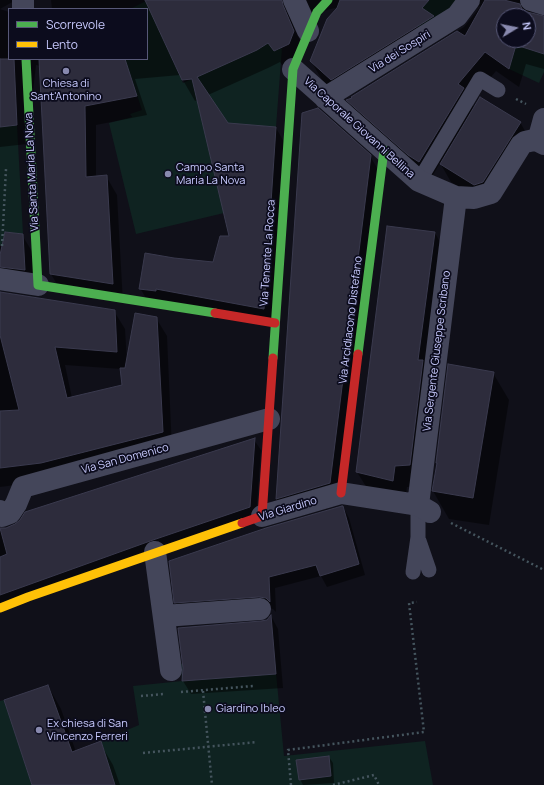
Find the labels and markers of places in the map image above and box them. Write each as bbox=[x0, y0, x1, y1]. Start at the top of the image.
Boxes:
marker: Chiesa di Sant'Antonino bbox=[61, 66, 71, 76]
place label: Chiesa di Sant'Antonino bbox=[30, 77, 102, 103]
place label: Campo Santa Maria La Nova bbox=[176, 161, 245, 187]
marker: Campo Santa Maria La Nova bbox=[163, 169, 173, 179]
place label: Giardino Ibleo bbox=[216, 702, 285, 716]
marker: Giardino Ibleo bbox=[203, 704, 213, 714]
place label: Ex chiesa di San Vincenzo Ferreri bbox=[47, 717, 128, 743]
marker: Ex chiesa di San Vincenzo Ferreri bbox=[34, 725, 44, 735]

